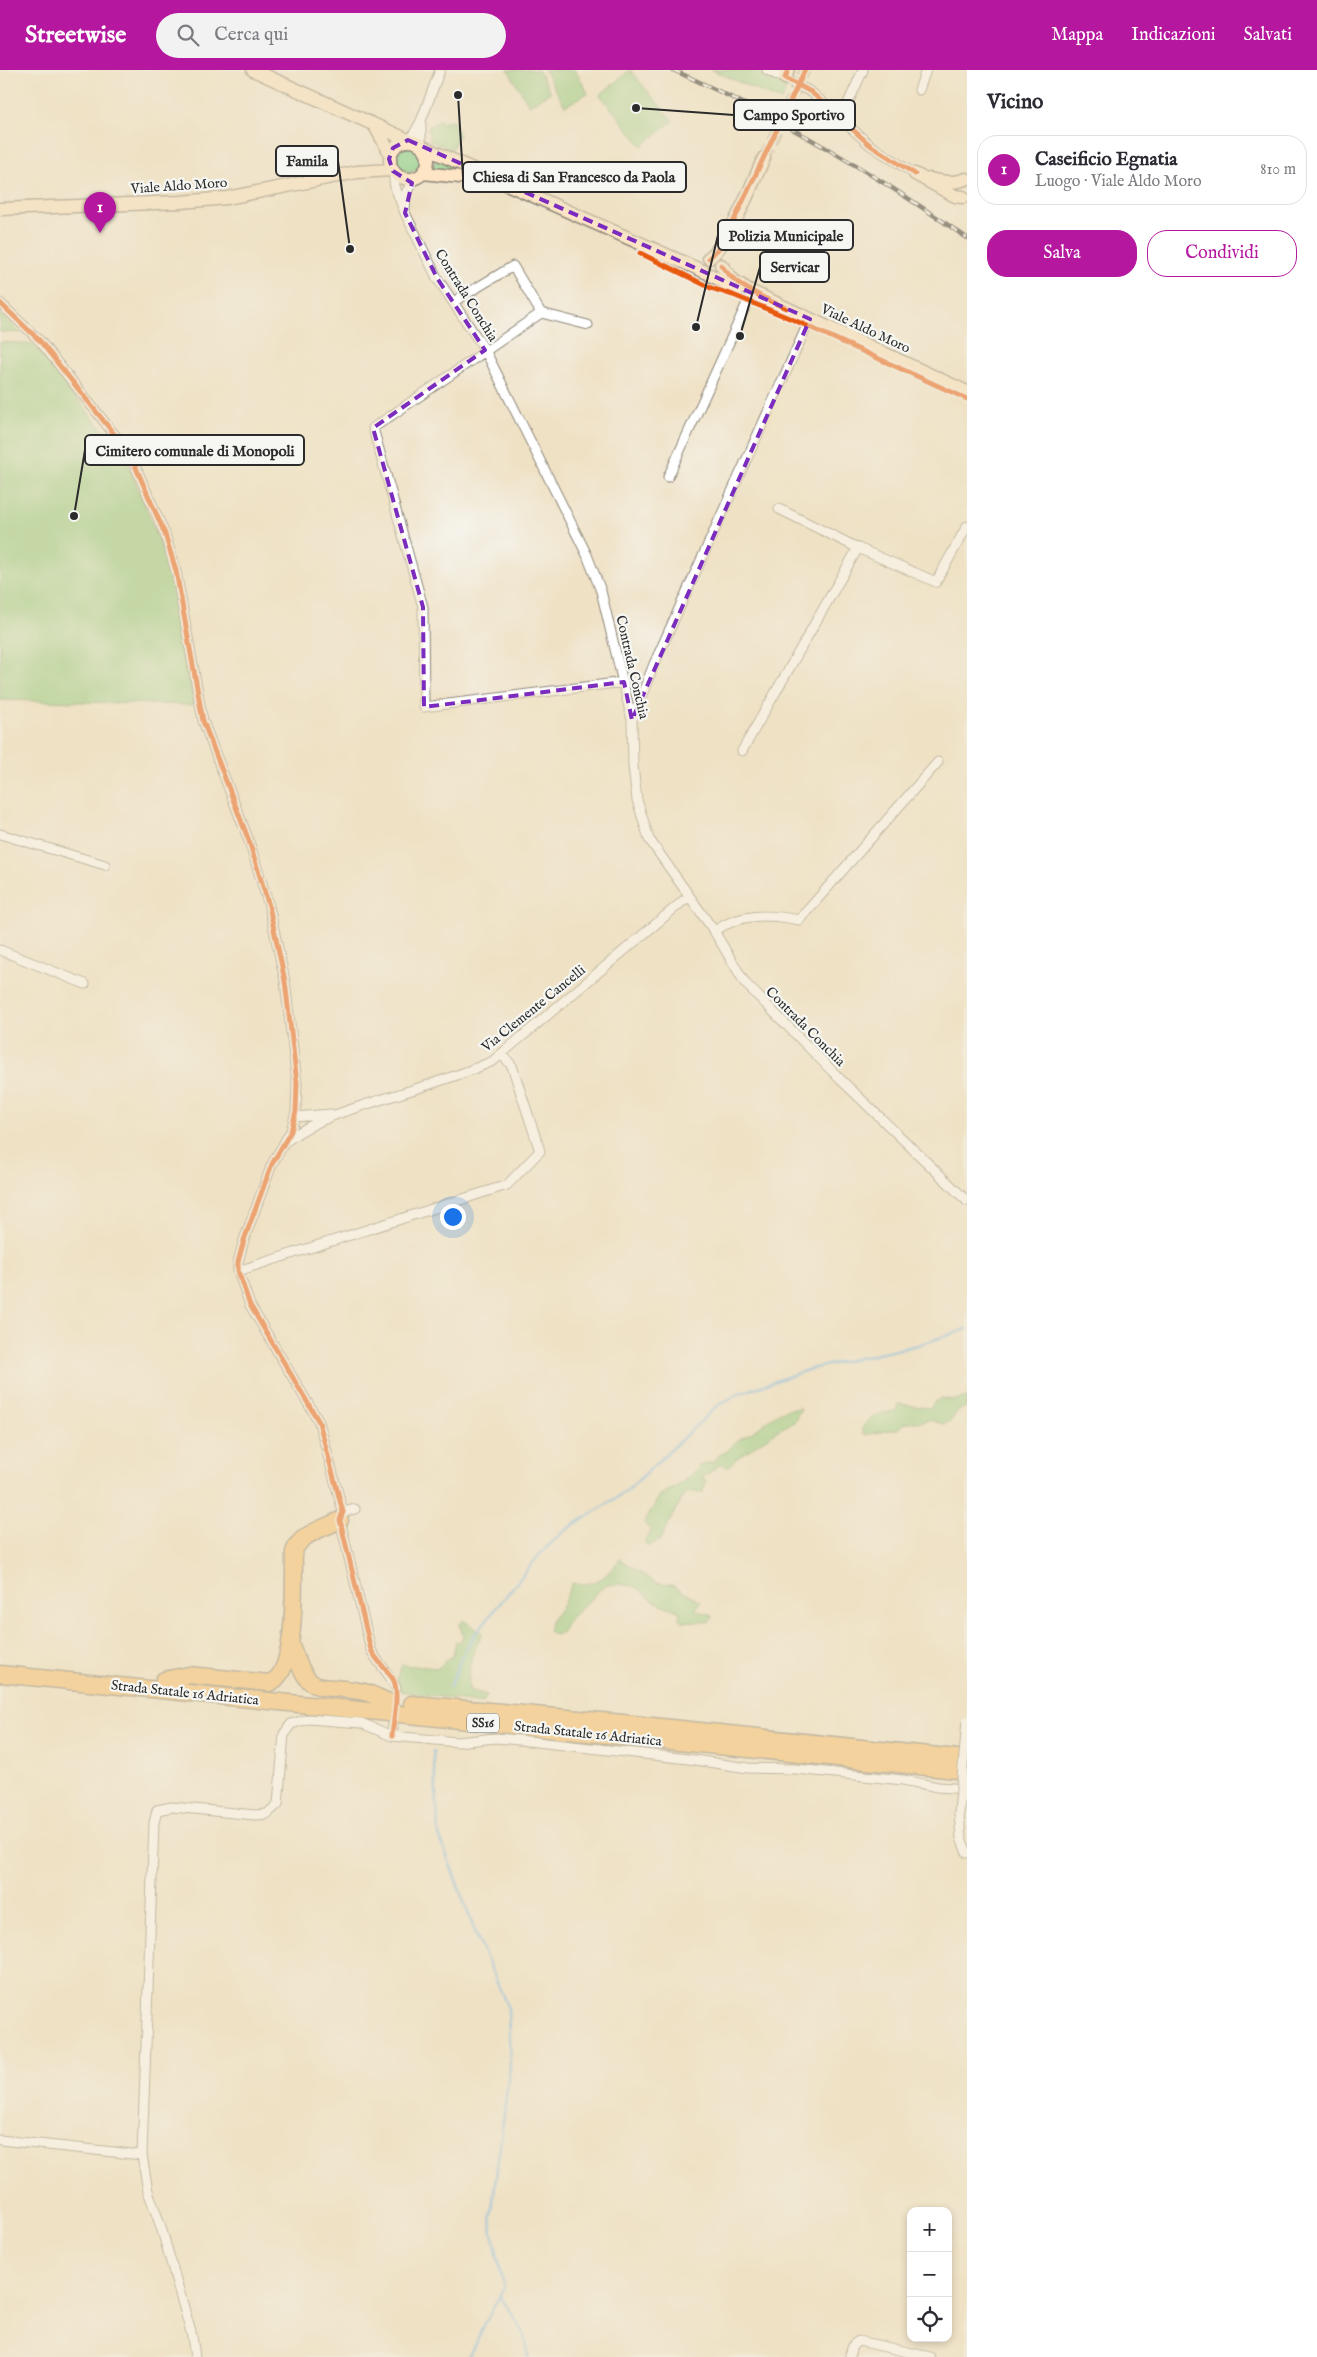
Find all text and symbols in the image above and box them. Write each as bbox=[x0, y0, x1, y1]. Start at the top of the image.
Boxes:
search box bbox=[156, 13, 506, 58]
text: Streetwise bbox=[25, 20, 126, 51]
icon: search bbox=[174, 21, 202, 49]
text: Cerca qui bbox=[214, 23, 288, 47]
text: Mappa bbox=[1051, 24, 1103, 47]
text: Indicazioni bbox=[1131, 24, 1216, 47]
text: Salvati bbox=[1244, 24, 1292, 47]
text: Vicino bbox=[987, 89, 1043, 116]
callout: Campo Sportivo bbox=[734, 100, 855, 130]
text: Campo Sportivo bbox=[743, 106, 845, 125]
callout: Famila bbox=[276, 146, 338, 176]
text: Caseificio Egnatia bbox=[1035, 148, 1178, 172]
text: Famila bbox=[286, 152, 329, 171]
text: 1 bbox=[1001, 160, 1007, 180]
text: 810 m bbox=[1260, 160, 1296, 180]
callout: Chiesa di San Francesco da Paola bbox=[463, 162, 686, 192]
text: Chiesa di San Francesco da Paola bbox=[473, 168, 676, 187]
text: Luogo · Viale Aldo Moro bbox=[1035, 172, 1202, 192]
street label: Viale Aldo Moro bbox=[129, 174, 228, 198]
pin: 1 bbox=[84, 192, 116, 233]
callout: Polizia Municipale bbox=[718, 220, 853, 250]
text: Polizia Municipale bbox=[729, 227, 844, 246]
button: Salva bbox=[987, 230, 1137, 277]
button: Condividi bbox=[1147, 230, 1297, 277]
street label: Contrada Conchia bbox=[431, 246, 502, 346]
callout: Servicar bbox=[760, 252, 829, 282]
text: Servicar bbox=[770, 258, 820, 277]
street label: Viale Aldo Moro bbox=[817, 300, 914, 358]
callout: Cimitero comunale di Monopoli bbox=[85, 435, 304, 465]
text: Cimitero comunale di Monopoli bbox=[95, 442, 295, 461]
street label: Contrada Conchia bbox=[611, 614, 653, 722]
street label: Via Clemente Cancelli bbox=[477, 961, 589, 1057]
street label: Contrada Conchia bbox=[762, 983, 850, 1071]
your location bbox=[440, 1204, 466, 1230]
street label: Strada Statale 16 Adriatica bbox=[110, 1676, 261, 1710]
road number: SS16 bbox=[467, 1714, 499, 1732]
street label: Strada Statale 16 Adriatica bbox=[513, 1717, 664, 1751]
map controls bbox=[907, 2207, 952, 2342]
button: + bbox=[907, 2207, 952, 2252]
button: − bbox=[907, 2252, 952, 2297]
button: locate bbox=[907, 2297, 952, 2342]

